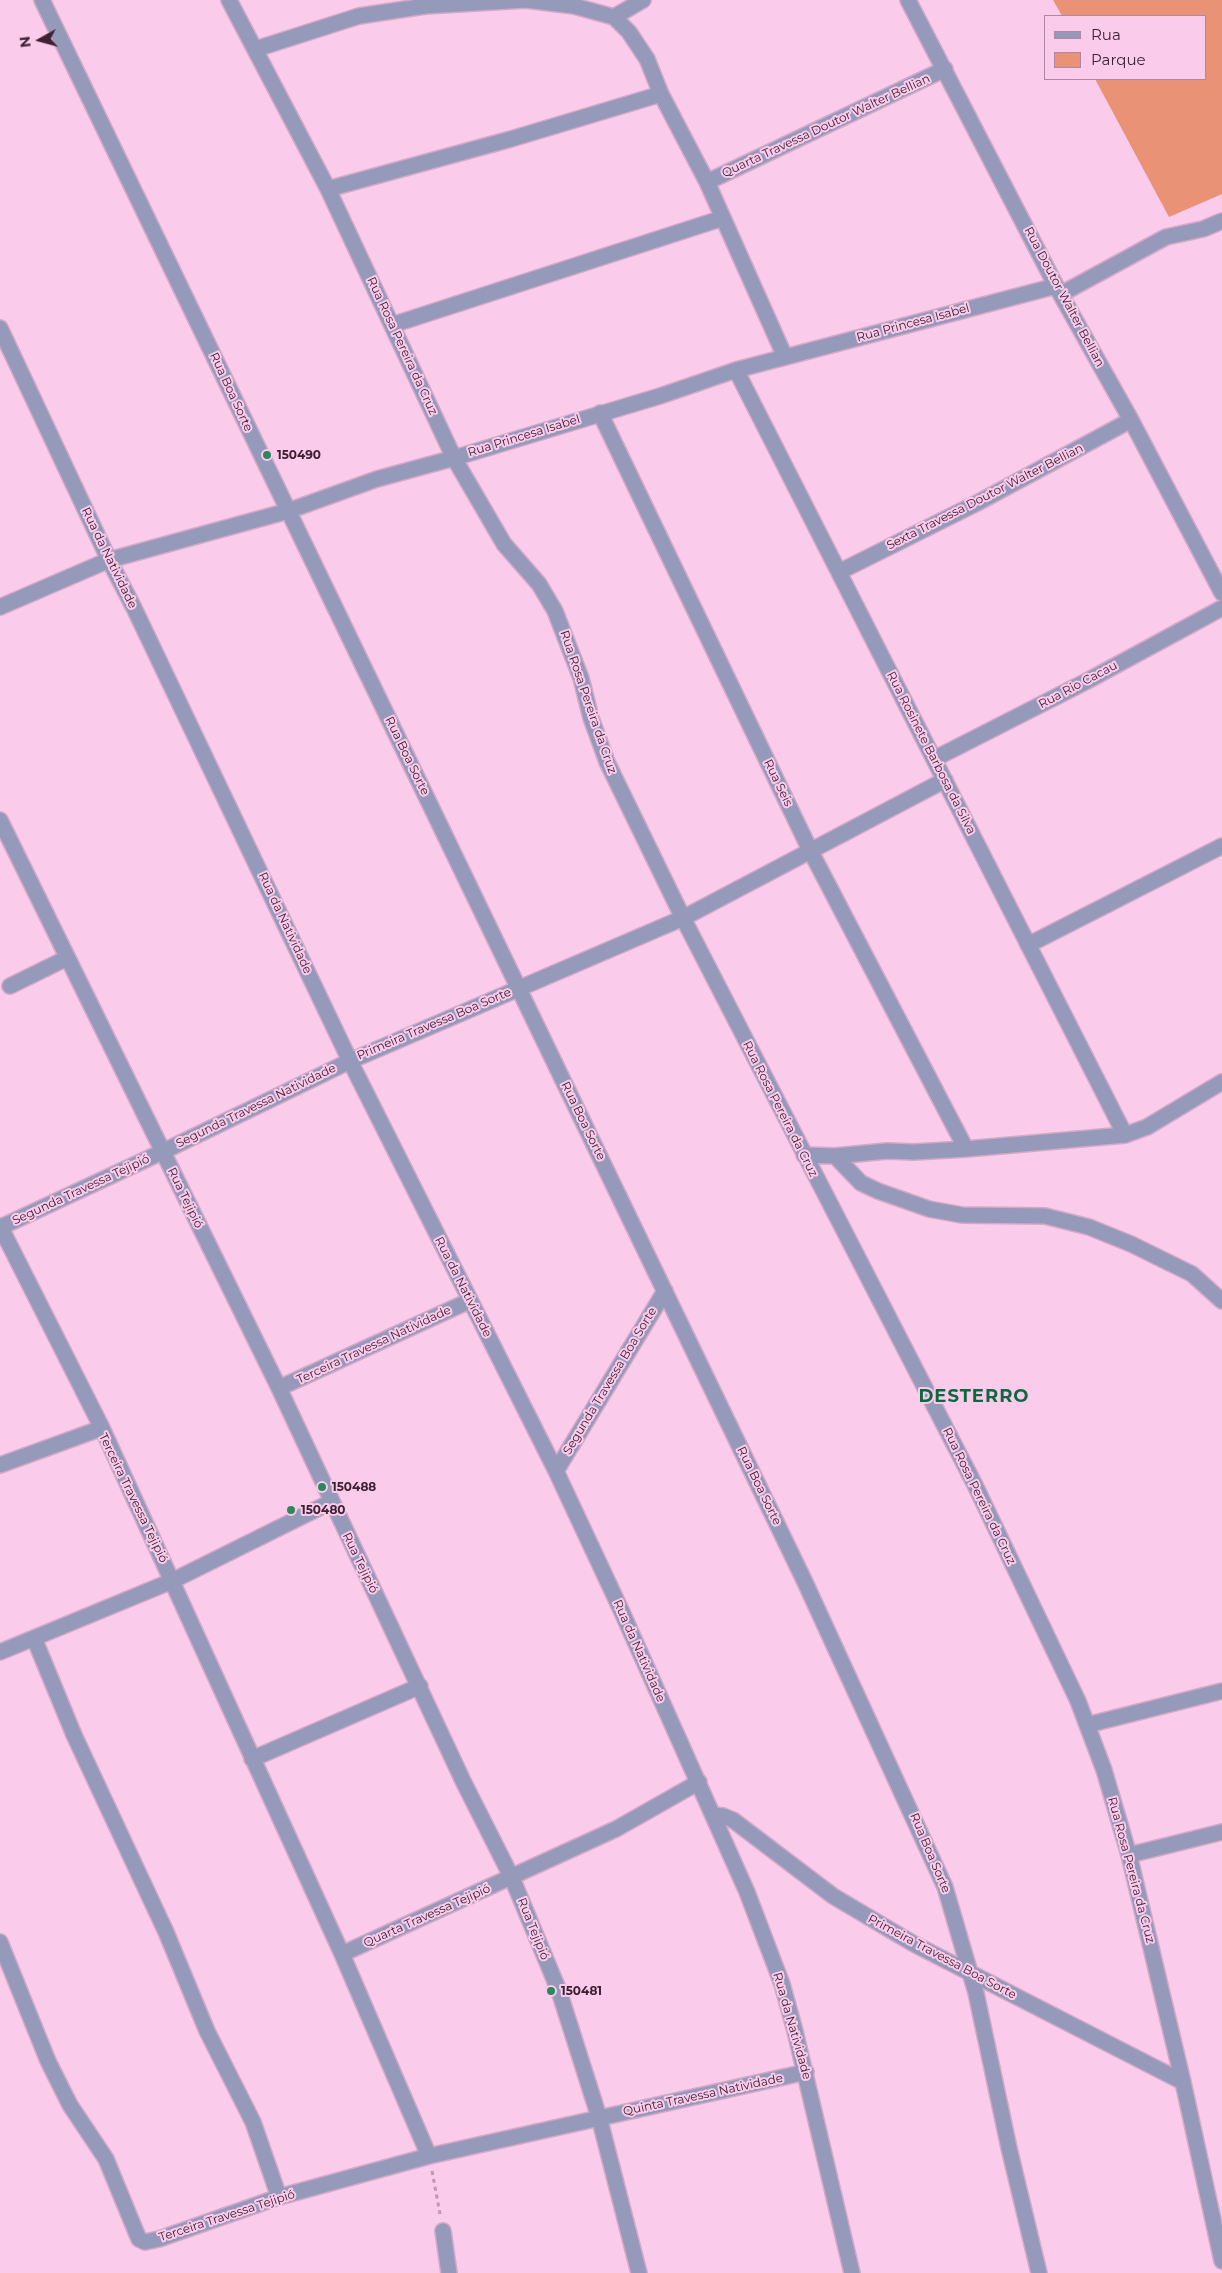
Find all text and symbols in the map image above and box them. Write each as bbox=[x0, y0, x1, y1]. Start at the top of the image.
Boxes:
north arrow bbox=[15, 15, 65, 65]
legend bbox=[1044, 15, 1207, 80]
text: Rua bbox=[1091, 25, 1121, 44]
text: N bbox=[15, 35, 35, 49]
text: Parque bbox=[1091, 50, 1146, 69]
street label: Quarta Travessa Doutor Walter Bellian bbox=[720, 71, 932, 181]
street label: Rua Doutor Walter Bellian bbox=[1021, 225, 1107, 369]
street label: Rua Rosa Pereira da Cruz bbox=[364, 275, 440, 417]
street label: Rua Princesa Isabel bbox=[855, 301, 971, 345]
street label: Rua Boa Sorte bbox=[206, 350, 256, 434]
street label: Rua Princesa Isabel bbox=[466, 412, 582, 460]
street label: Sexta Travessa Doutor Walter Bellian bbox=[884, 441, 1086, 553]
place label: 150490 bbox=[277, 448, 321, 462]
marker: 150490 bbox=[261, 449, 273, 461]
street label: Rua da Natividade bbox=[78, 505, 140, 611]
street label: Rua Rosa Pereira da Cruz bbox=[557, 628, 619, 776]
street label: Rua Rio Cacau bbox=[1036, 658, 1120, 712]
street label: Rua Rosinete Barbosa da Silva bbox=[884, 669, 978, 837]
street label: Rua Boa Sorte bbox=[382, 714, 432, 798]
street label: Rua Seis bbox=[760, 757, 796, 809]
street label: Rua da Natividade bbox=[255, 870, 315, 976]
street label: Primeira Travessa Boa Sorte bbox=[355, 985, 513, 1063]
street label: Rua Rosa Pereira da Cruz bbox=[739, 1039, 821, 1179]
street label: Segunda Travessa Natividade bbox=[174, 1061, 338, 1151]
street label: Rua Boa Sorte bbox=[558, 1079, 608, 1163]
street label: Segunda Travessa Tejipió bbox=[10, 1152, 152, 1228]
street label: Rua Tejipió bbox=[164, 1165, 206, 1231]
street label: Rua da Natividade bbox=[431, 1234, 495, 1340]
street label: Terceira Travessa Natividade bbox=[295, 1303, 453, 1387]
street label: Segunda Travessa Boa Sorte bbox=[560, 1305, 660, 1457]
district label: DESTERRO bbox=[917, 1386, 1031, 1408]
street label: Rua Rosa Pereira da Cruz bbox=[940, 1425, 1018, 1567]
street label: Terceira Travessa Tejipió bbox=[95, 1431, 171, 1565]
street label: Rua Boa Sorte bbox=[734, 1444, 784, 1528]
place label: 150488 bbox=[332, 1480, 376, 1494]
marker: 150488 bbox=[316, 1481, 328, 1493]
place label: 150480 bbox=[301, 1503, 345, 1517]
marker: 150480 bbox=[285, 1504, 297, 1516]
street label: Rua Tejipió bbox=[339, 1530, 381, 1596]
street label: Rua da Natividade bbox=[610, 1598, 668, 1704]
street label: Rua Rosa Pereira da Cruz bbox=[1105, 1795, 1157, 1945]
street label: Rua Boa Sorte bbox=[907, 1811, 953, 1895]
street label: Quarta Travessa Tejipió bbox=[361, 1881, 493, 1951]
street label: Rua Tejipió bbox=[514, 1896, 552, 1962]
street label: Primeira Travessa Boa Sorte bbox=[865, 1912, 1019, 2002]
street label: Rua da Natividade bbox=[770, 1971, 814, 2081]
place label: 150481 bbox=[561, 1984, 602, 1998]
marker: 150481 bbox=[545, 1985, 557, 1997]
street label: Quinta Travessa Natividade bbox=[622, 2071, 784, 2119]
street label: Terceira Travessa Tejipió bbox=[157, 2187, 297, 2245]

